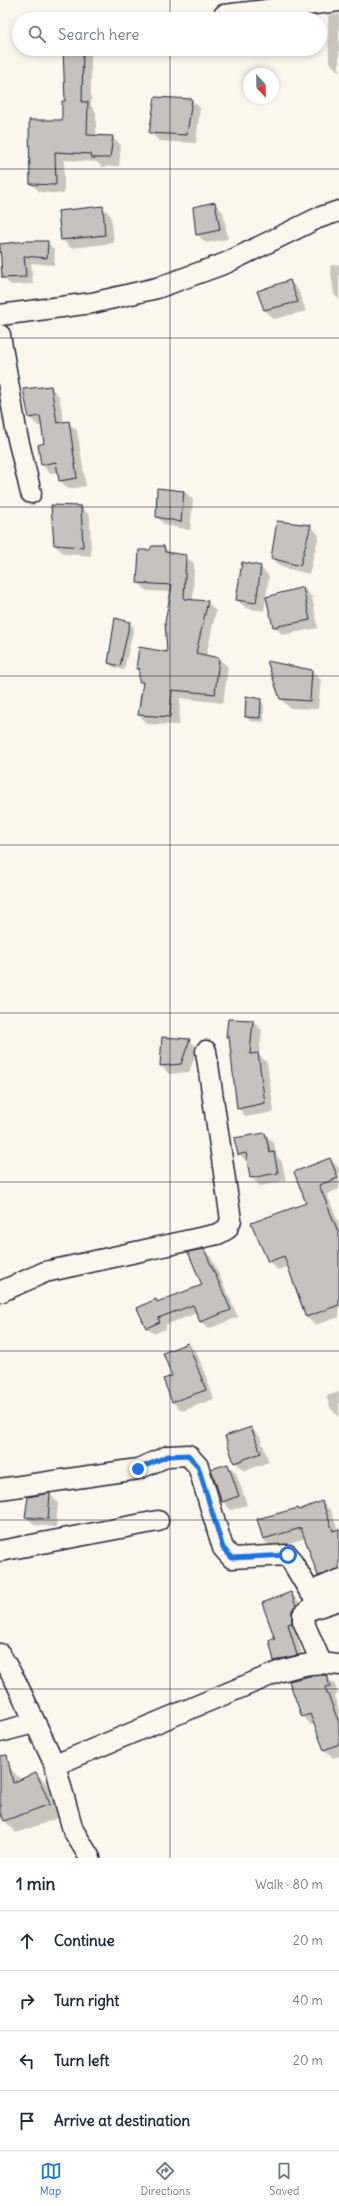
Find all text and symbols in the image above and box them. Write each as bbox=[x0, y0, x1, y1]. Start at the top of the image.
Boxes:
search box bbox=[12, 12, 327, 56]
icon: search bbox=[26, 23, 48, 45]
text: Search here bbox=[58, 25, 139, 44]
north arrow bbox=[243, 68, 279, 104]
route end bbox=[129, 1460, 147, 1478]
route start bbox=[279, 1546, 297, 1564]
text: 1 min bbox=[16, 1873, 55, 1895]
text: Walk · 80 m bbox=[255, 1876, 323, 1893]
icon: ahead bbox=[16, 1930, 38, 1952]
text: Continue bbox=[54, 1931, 115, 1950]
text: 20 m bbox=[293, 1932, 323, 1949]
icon: right bbox=[16, 1990, 38, 2012]
text: Turn right bbox=[54, 1991, 119, 2010]
text: 40 m bbox=[292, 1992, 323, 2009]
icon: left bbox=[16, 2050, 38, 2072]
text: Turn left bbox=[54, 2051, 109, 2070]
text: 20 m bbox=[293, 2052, 323, 2069]
icon: arrive bbox=[16, 2110, 38, 2132]
text: Arrive at destination bbox=[54, 2111, 190, 2130]
tab: Map bbox=[40, 2160, 62, 2198]
tab: Directions bbox=[141, 2160, 190, 2198]
tab: Saved bbox=[269, 2160, 299, 2198]

